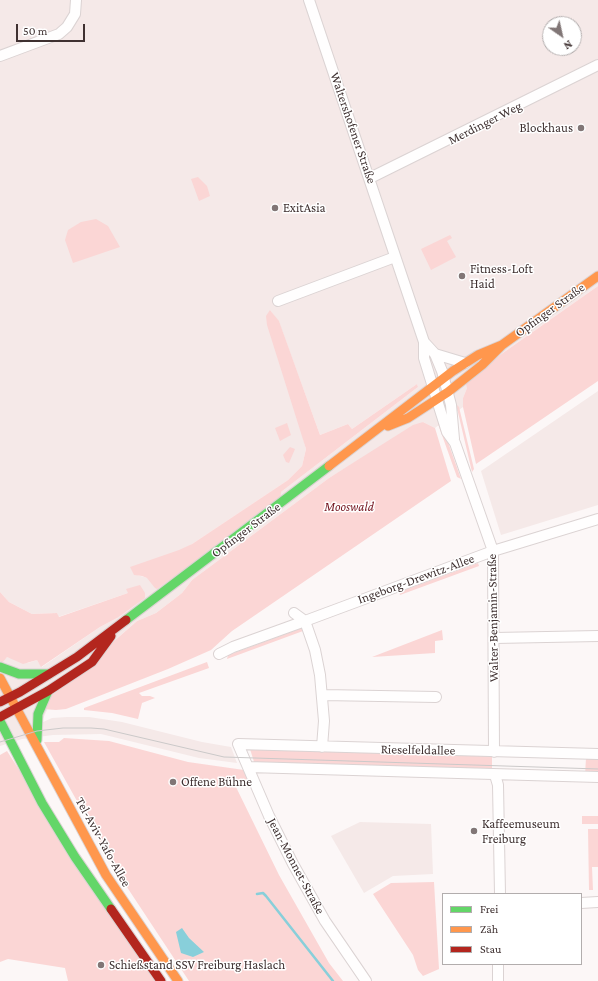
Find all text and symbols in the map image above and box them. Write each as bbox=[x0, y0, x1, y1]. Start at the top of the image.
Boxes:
scale bar bbox=[18, 16, 87, 42]
north arrow bbox=[542, 16, 582, 56]
text: 50 m bbox=[23, 24, 47, 38]
text: N bbox=[562, 38, 575, 52]
street label: Waltershofener Straße bbox=[327, 70, 379, 186]
street label: Merdinger Weg bbox=[446, 98, 524, 148]
place label: Blockhaus bbox=[519, 120, 573, 136]
marker: Blockhaus bbox=[576, 123, 586, 133]
place label: ExitAsia bbox=[283, 200, 326, 216]
marker: ExitAsia bbox=[270, 203, 280, 213]
place label: Fitness-Loft Haid bbox=[470, 261, 533, 292]
marker: Fitness-Loft Haid bbox=[457, 271, 467, 281]
street label: Opfinger Straße bbox=[512, 280, 588, 340]
street label: Opfinger Straße bbox=[208, 499, 284, 561]
park label: Mooswald bbox=[324, 499, 374, 515]
street label: Ingeborg-Drewitz-Allee bbox=[356, 551, 476, 607]
street label: Walter-Benjamin-Straße bbox=[484, 554, 502, 682]
street label: Rieselfeldallee bbox=[381, 742, 455, 758]
place label: Offene Bühne bbox=[181, 774, 252, 790]
marker: Offene Bühne bbox=[168, 777, 178, 787]
street label: Tel-Aviv-Yafo-Allee bbox=[72, 795, 134, 889]
street label: Jean-Monnet-Straße bbox=[264, 815, 328, 917]
place label: Kaffeemuseum Freiburg bbox=[482, 816, 560, 847]
marker: Kaffeemuseum Freiburg bbox=[469, 826, 479, 836]
legend bbox=[442, 893, 582, 965]
text: Frei bbox=[480, 902, 498, 916]
text: Zäh bbox=[480, 922, 498, 936]
text: Stau bbox=[480, 942, 501, 956]
place label: Schießstand SSV Freiburg Haslach bbox=[109, 957, 285, 973]
marker: Schießstand SSV Freiburg Haslach bbox=[96, 960, 106, 970]

